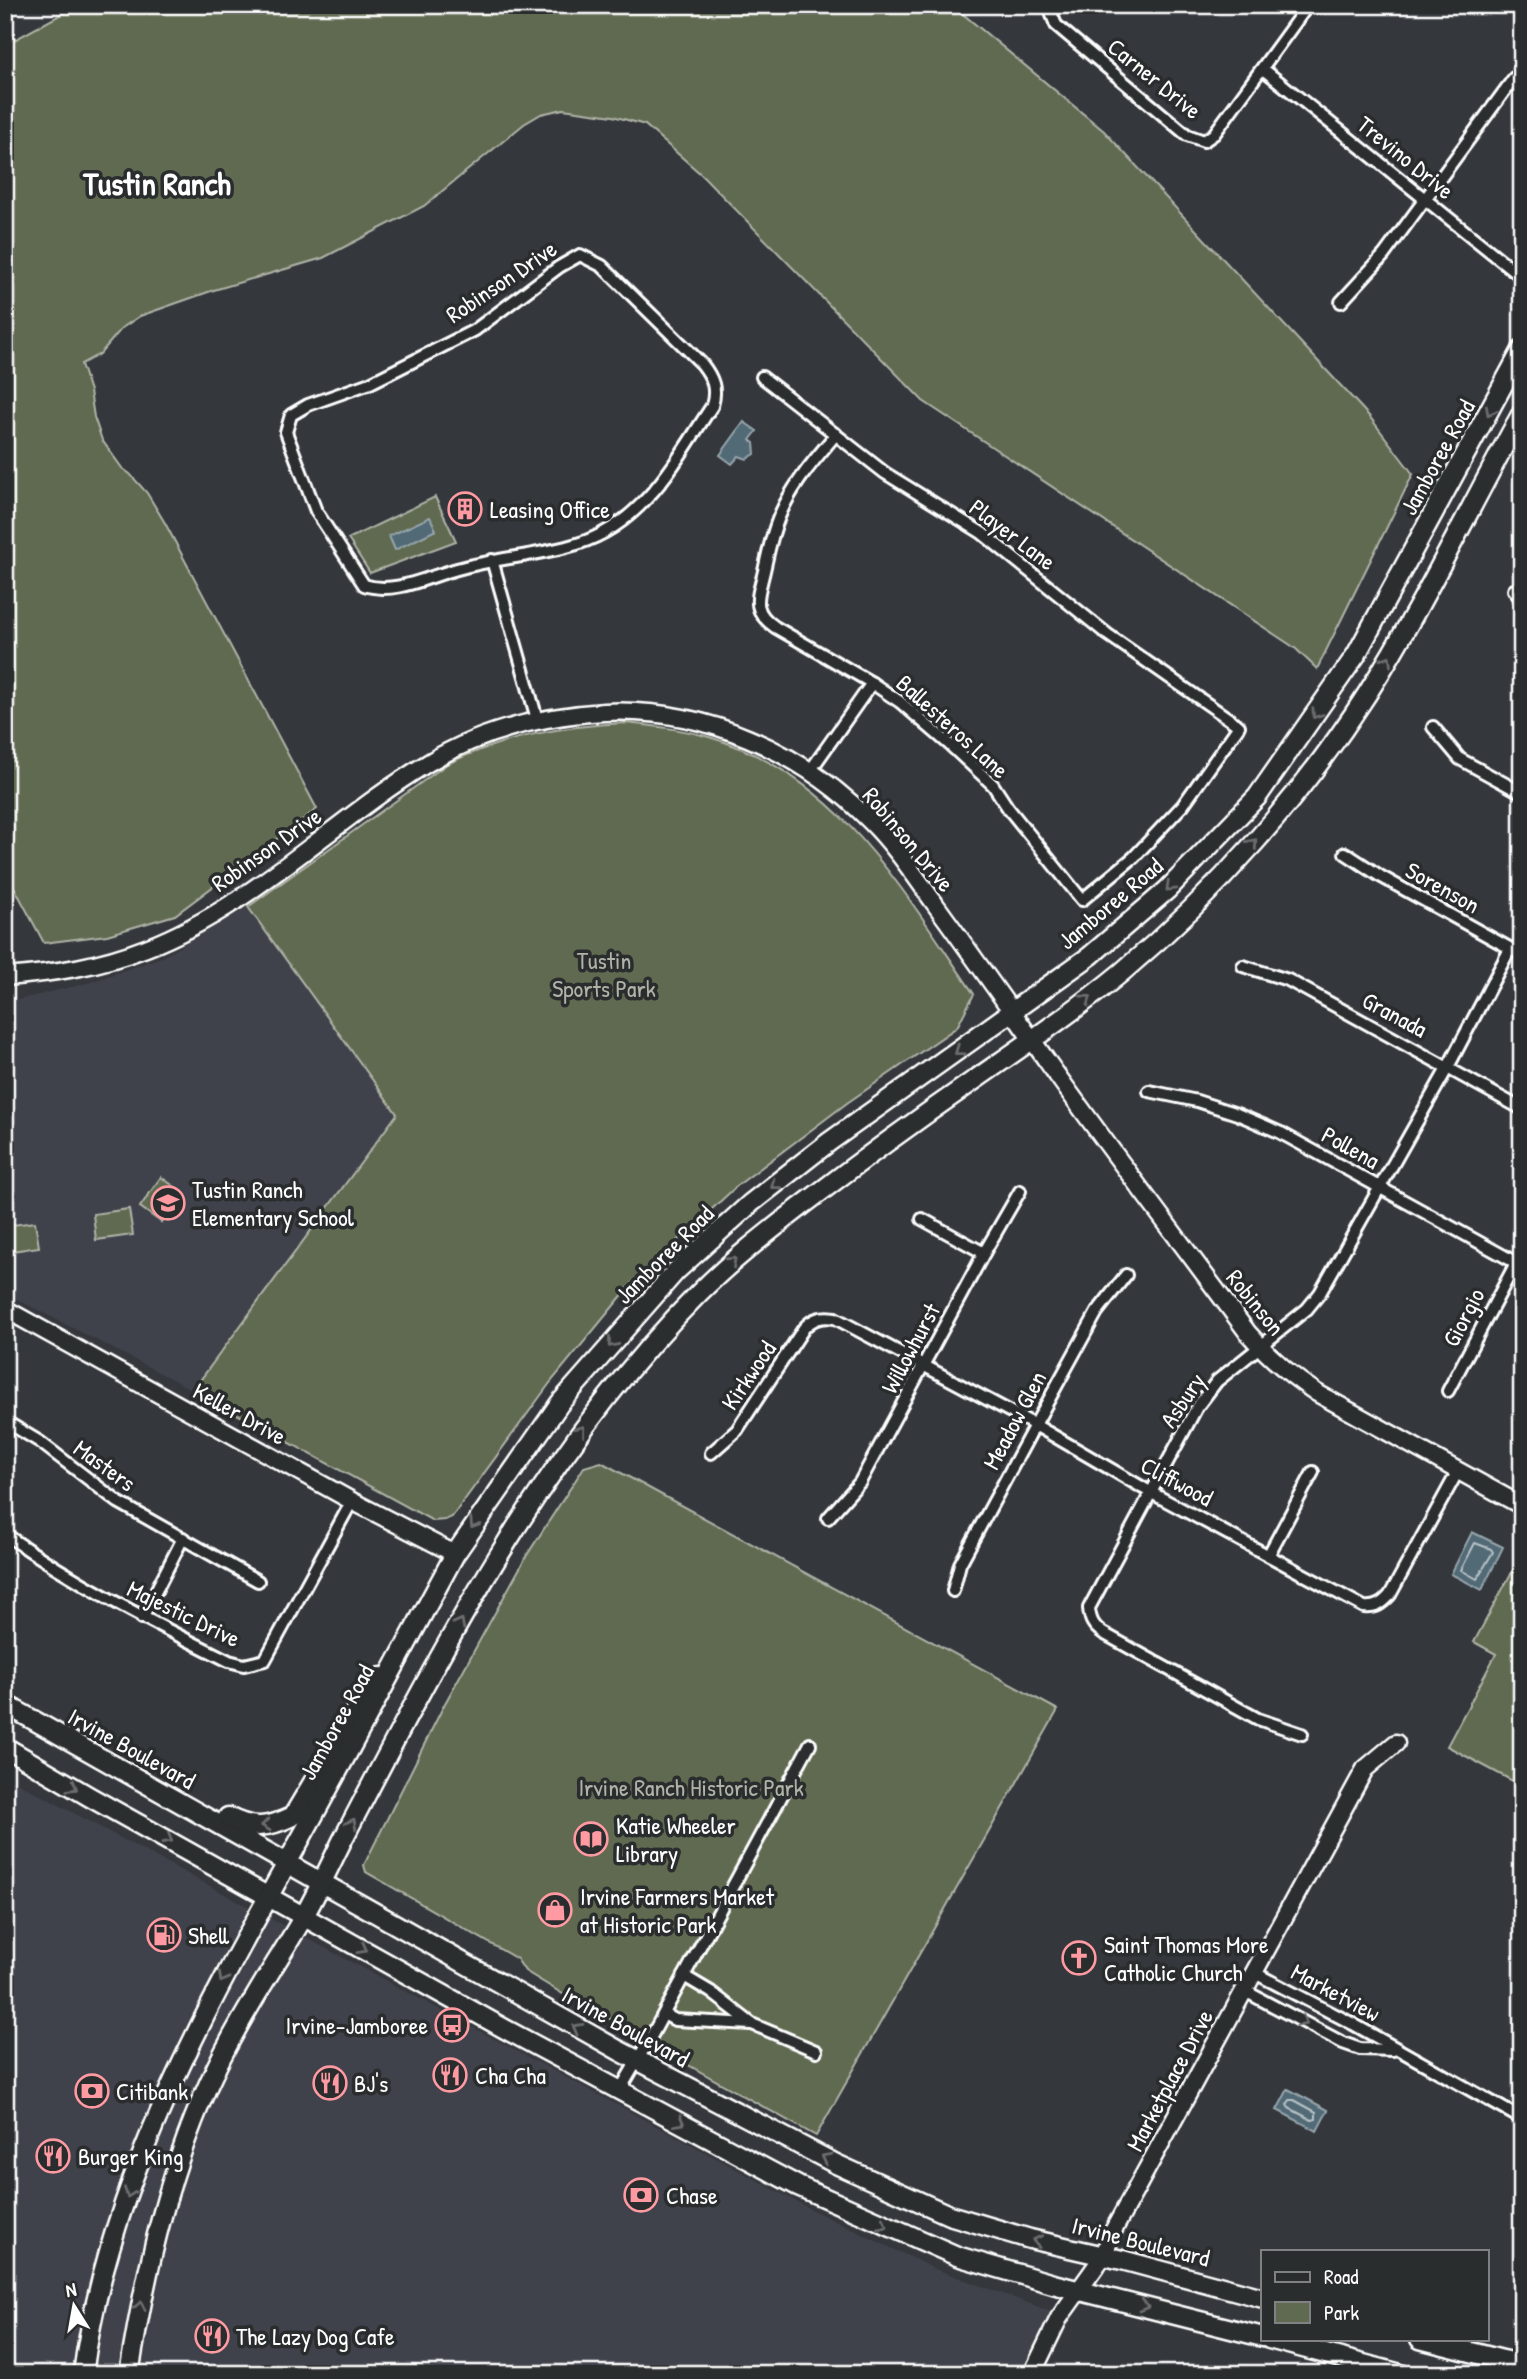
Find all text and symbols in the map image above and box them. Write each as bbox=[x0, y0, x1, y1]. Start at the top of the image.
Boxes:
street label: Carner Drive bbox=[1101, 30, 1209, 126]
street label: Trevino Drive bbox=[1351, 108, 1462, 206]
district label: Tustin Ranch bbox=[82, 162, 231, 205]
street label: Robinson Drive bbox=[439, 232, 563, 330]
street label: Jamboree Road bbox=[1392, 394, 1482, 520]
one-way arrow bbox=[1485, 404, 1498, 416]
building icon: Leasing Office bbox=[446, 490, 484, 528]
street label: Player Lane bbox=[963, 491, 1063, 577]
place label: Leasing Office bbox=[490, 493, 610, 525]
one-way arrow bbox=[1379, 654, 1392, 667]
street label: Ballesteros Lane bbox=[890, 667, 1016, 785]
one-way arrow bbox=[1311, 707, 1324, 720]
street label: Robinson Drive bbox=[856, 780, 962, 898]
street label: Robinson Drive bbox=[205, 799, 328, 899]
one-way arrow bbox=[1245, 838, 1257, 851]
street label: Jamboree Road bbox=[1051, 850, 1169, 956]
street label: Sorenson bbox=[1400, 854, 1486, 920]
one-way arrow bbox=[1165, 879, 1178, 892]
park label: Tustin Sports Park bbox=[552, 944, 656, 1004]
street label: Granada bbox=[1357, 984, 1433, 1044]
one-way arrow bbox=[1079, 994, 1092, 1007]
one-way arrow bbox=[954, 1043, 966, 1055]
street label: Pollena bbox=[1316, 1118, 1386, 1176]
place label: Tustin Ranch Elementary School bbox=[192, 1173, 355, 1233]
one-way arrow bbox=[770, 1176, 782, 1189]
school or university icon: Tustin Ranch Elementary School bbox=[149, 1184, 187, 1222]
street label: Jamboree Road bbox=[608, 1198, 720, 1310]
one-way arrow bbox=[724, 1257, 737, 1269]
street label: Robinson bbox=[1220, 1262, 1292, 1342]
street label: Giorgio bbox=[1434, 1282, 1492, 1352]
street label: Willowhurst bbox=[873, 1297, 947, 1399]
street label: Kirkwood bbox=[713, 1334, 783, 1416]
one-way arrow bbox=[608, 1335, 620, 1348]
street label: Meadow Glen bbox=[975, 1365, 1053, 1475]
street label: Asbury bbox=[1152, 1366, 1212, 1434]
street label: Keller Drive bbox=[188, 1374, 293, 1452]
one-way arrow bbox=[572, 1425, 585, 1438]
street label: Masters bbox=[68, 1432, 142, 1498]
street label: Cliffwood bbox=[1135, 1449, 1219, 1513]
one-way arrow bbox=[470, 1516, 483, 1529]
street label: Majestic Drive bbox=[122, 1572, 246, 1654]
one-way arrow bbox=[452, 1618, 465, 1630]
street label: Jamboree Road bbox=[291, 1659, 381, 1785]
street label: Irvine Boulevard bbox=[63, 1700, 201, 1796]
park label: Irvine Ranch Historic Park bbox=[578, 1771, 804, 1803]
one-way arrow bbox=[65, 1779, 78, 1792]
place label: Katie Wheeler Library bbox=[616, 1809, 736, 1869]
one-way arrow bbox=[260, 1817, 271, 1832]
one-way arrow bbox=[344, 1818, 357, 1830]
library icon: Katie Wheeler Library bbox=[572, 1820, 610, 1858]
one-way arrow bbox=[160, 1831, 173, 1844]
place label: Irvine Farmers Market at Historic Park bbox=[580, 1880, 775, 1940]
shop icon: Irvine Farmers Market at Historic Park bbox=[536, 1891, 574, 1929]
fuel station icon: Shell bbox=[145, 1916, 183, 1954]
place label: Shell bbox=[188, 1919, 230, 1951]
place label: Saint Thomas More Catholic Church bbox=[1104, 1928, 1269, 1988]
church icon: Saint Thomas More Catholic Church bbox=[1060, 1939, 1098, 1977]
one-way arrow bbox=[356, 1941, 369, 1954]
street label: Marketview bbox=[1286, 1955, 1386, 2029]
one-way arrow bbox=[218, 1971, 232, 1983]
street label: Irvine Boulevard bbox=[557, 1978, 695, 2074]
street label: Marketplace Drive bbox=[1118, 2003, 1220, 2157]
bus stop icon: Irvine-Jamboree bbox=[433, 2006, 471, 2044]
place label: Irvine-Jamboree bbox=[286, 2009, 428, 2041]
one-way arrow bbox=[1296, 2014, 1308, 2027]
one-way arrow bbox=[572, 2023, 585, 2036]
restaurant icon: Cha Cha bbox=[431, 2056, 469, 2094]
place label: Cha Cha bbox=[475, 2059, 546, 2091]
restaurant icon: BJ's bbox=[311, 2064, 349, 2102]
place label: BJ's bbox=[354, 2067, 388, 2099]
bank icon: Citibank bbox=[73, 2072, 111, 2110]
place label: Citibank bbox=[116, 2075, 188, 2107]
one-way arrow bbox=[673, 2114, 685, 2127]
restaurant icon: Burger King bbox=[34, 2137, 72, 2175]
place label: Burger King bbox=[78, 2140, 183, 2172]
one-way arrow bbox=[820, 2153, 833, 2167]
bank icon: Chase bbox=[622, 2176, 660, 2214]
place label: Chase bbox=[666, 2179, 718, 2211]
one-way arrow bbox=[123, 2186, 137, 2198]
street label: Irvine Boulevard bbox=[1069, 2208, 1213, 2274]
one-way arrow bbox=[876, 2217, 888, 2231]
one-way arrow bbox=[1031, 2234, 1043, 2249]
legend bbox=[1261, 2250, 1488, 2340]
text: Road bbox=[1324, 2262, 1358, 2291]
north arrow bbox=[38, 2270, 108, 2340]
text: N bbox=[63, 2276, 78, 2303]
one-way arrow bbox=[1138, 2298, 1150, 2312]
text: Park bbox=[1324, 2298, 1359, 2327]
one-way arrow bbox=[131, 2300, 146, 2312]
restaurant icon: The Lazy Dog Cafe bbox=[193, 2317, 231, 2355]
place label: The Lazy Dog Cafe bbox=[236, 2320, 395, 2352]

